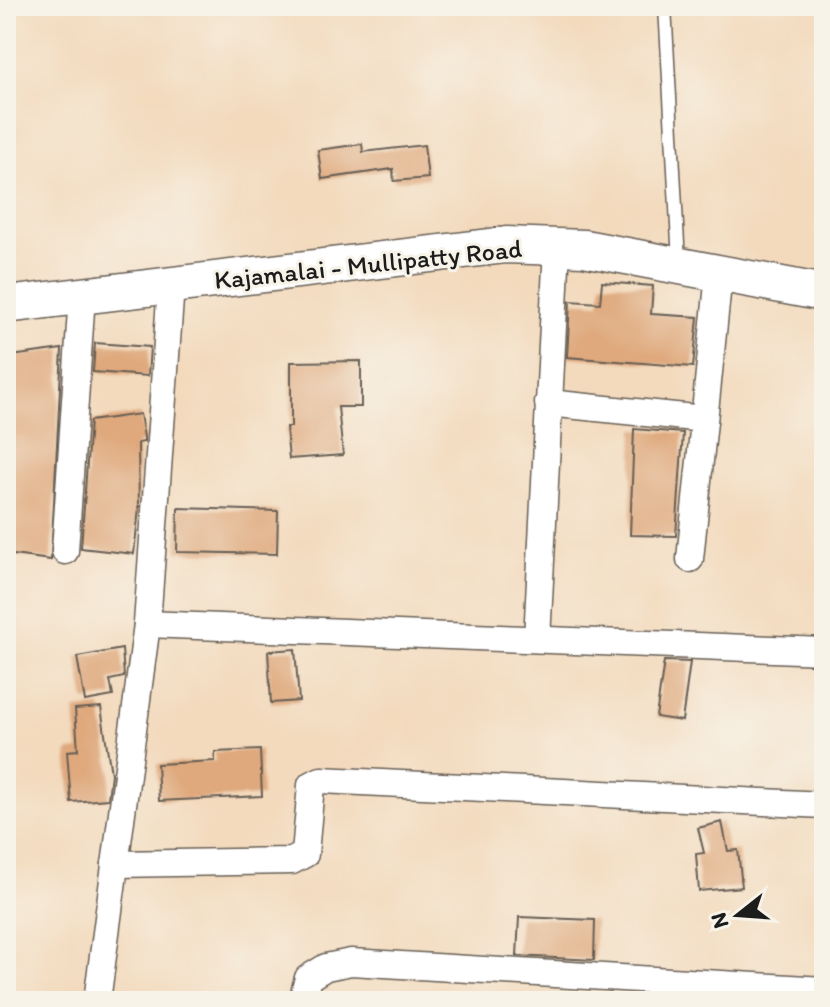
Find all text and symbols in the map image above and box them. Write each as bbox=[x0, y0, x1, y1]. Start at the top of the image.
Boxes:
street label: Kajamalai - Mullipatty Road bbox=[213, 232, 524, 296]
north arrow bbox=[698, 875, 778, 955]
text: N bbox=[704, 910, 734, 932]

